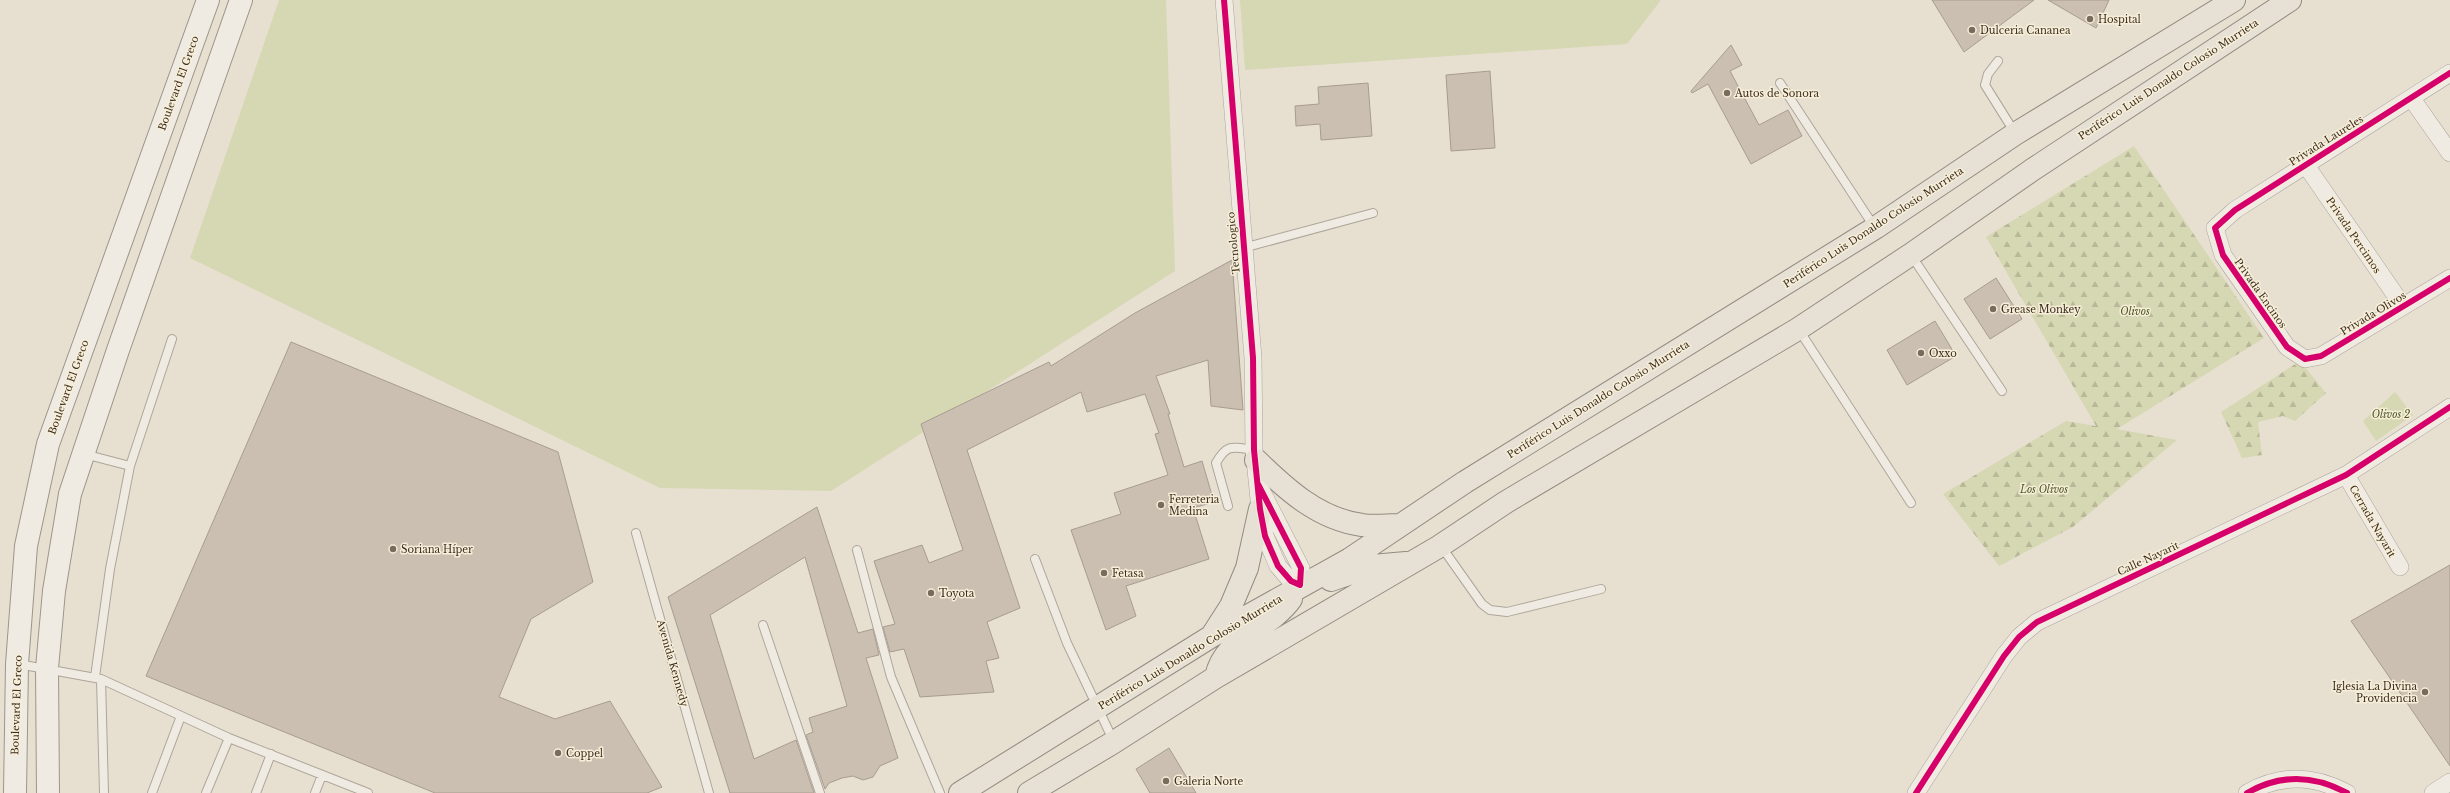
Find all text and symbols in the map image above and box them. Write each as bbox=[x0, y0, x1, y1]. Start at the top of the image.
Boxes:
place label: Hospital bbox=[2098, 13, 2141, 26]
marker: Hospital bbox=[2085, 14, 2095, 24]
street label: Periférico Luis Donaldo Colosio Murrieta bbox=[2076, 16, 2261, 143]
place label: Dulceria Cananea bbox=[1980, 24, 2071, 37]
marker: Dulceria Cananea bbox=[1967, 25, 1977, 35]
street label: Boulevard El Greco bbox=[155, 34, 202, 132]
place label: Autos de Sonora bbox=[1734, 87, 1820, 100]
marker: Autos de Sonora bbox=[1722, 88, 1732, 98]
street label: Privada Laureles bbox=[2287, 112, 2366, 168]
street label: Periférico Luis Donaldo Colosio Murrieta bbox=[1781, 164, 1966, 291]
street label: Privada Percimos bbox=[2323, 195, 2384, 276]
street label: Tecnologico bbox=[1224, 211, 1243, 275]
street label: Privada Encinos bbox=[2232, 256, 2290, 331]
street label: Privada Olivos bbox=[2338, 288, 2409, 338]
place label: Grease Monkey bbox=[2001, 303, 2081, 316]
marker: Grease Monkey bbox=[1988, 304, 1998, 314]
park label: Olivos bbox=[2120, 305, 2150, 318]
street label: Periférico Luis Donaldo Colosio Murrieta bbox=[1505, 337, 1692, 461]
street label: Boulevard El Greco bbox=[45, 338, 92, 436]
place label: Oxxo bbox=[1929, 347, 1957, 360]
marker: Oxxo bbox=[1916, 348, 1926, 358]
park label: Olivos 2 bbox=[2372, 408, 2410, 421]
park label: Los Olivos bbox=[2019, 483, 2068, 496]
street label: Cerrada Nayarit bbox=[2347, 483, 2399, 560]
place label: Ferreteria Medina bbox=[1169, 493, 1220, 518]
marker: Ferreteria Medina bbox=[1156, 500, 1166, 510]
street label: Calle Nayarit bbox=[2115, 538, 2181, 578]
place label: Soriana Híper bbox=[401, 543, 473, 556]
marker: Soriana Híper bbox=[388, 544, 398, 554]
place label: Fetasa bbox=[1112, 567, 1144, 580]
marker: Fetasa bbox=[1099, 568, 1109, 578]
place label: Toyota bbox=[939, 587, 975, 600]
marker: Toyota bbox=[926, 588, 936, 598]
street label: Periférico Luis Donaldo Colosio Murrieta bbox=[1096, 592, 1285, 713]
street label: Avenida Kennedy bbox=[654, 617, 691, 709]
street label: Boulevard El Greco bbox=[8, 654, 25, 755]
place label: Iglesia La Divina Providencia bbox=[2332, 680, 2417, 705]
marker: Iglesia La Divina Providencia bbox=[2420, 687, 2430, 697]
place label: Coppel bbox=[566, 747, 603, 760]
marker: Coppel bbox=[553, 748, 563, 758]
place label: Galeria Norte bbox=[1174, 775, 1244, 788]
marker: Galeria Norte bbox=[1161, 776, 1171, 786]

